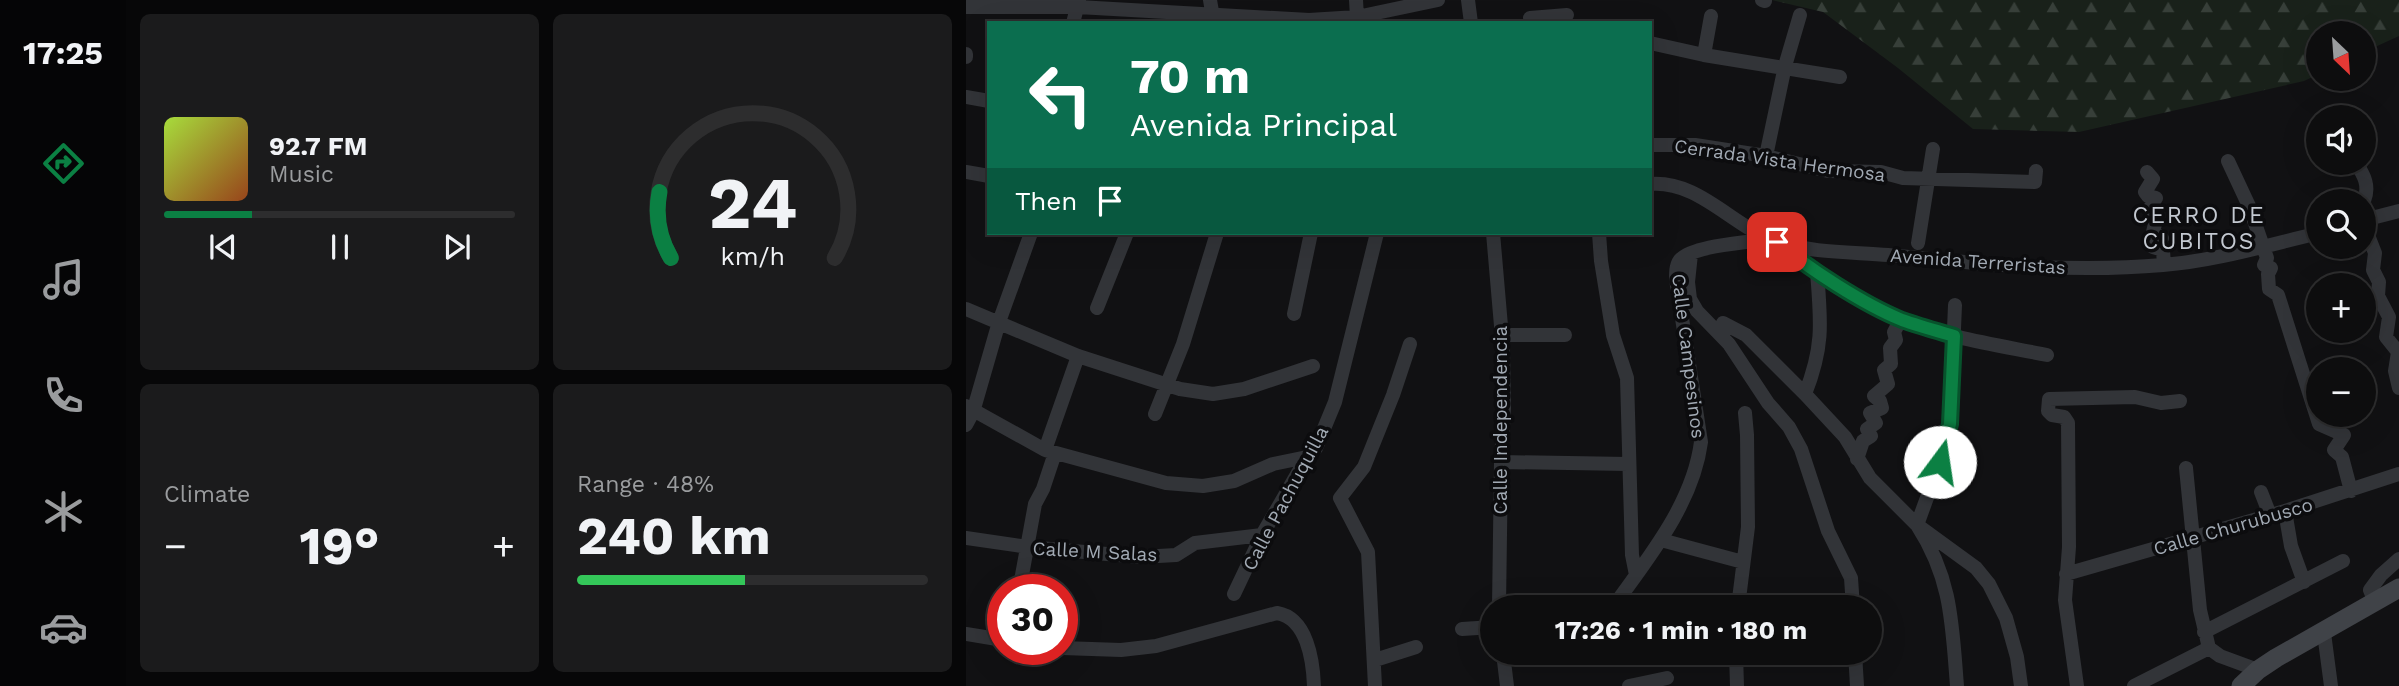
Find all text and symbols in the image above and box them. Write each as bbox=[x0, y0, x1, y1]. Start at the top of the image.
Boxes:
north arrow bbox=[2306, 21, 2376, 91]
map controls bbox=[2306, 21, 2376, 427]
text: 17:25 bbox=[23, 34, 103, 72]
text: 70 m bbox=[1130, 47, 1250, 105]
icon: left bbox=[1015, 49, 1106, 140]
button: sound bbox=[2306, 105, 2376, 175]
text: Avenida Principal bbox=[1130, 106, 1397, 144]
text: 92.7 FM bbox=[269, 131, 367, 161]
street label: Cerrada Vista Hermosa bbox=[1673, 134, 1887, 187]
icon: directions bbox=[39, 139, 88, 188]
text: 24 bbox=[708, 160, 797, 246]
text: Music bbox=[269, 161, 334, 188]
icon: arrive bbox=[1091, 182, 1129, 220]
text: Then bbox=[1015, 186, 1077, 216]
button: search bbox=[2306, 189, 2376, 259]
district label: CERRO DE CUBITOS bbox=[2132, 202, 2266, 255]
pin bbox=[1747, 212, 1807, 272]
icon: arrive bbox=[1758, 223, 1796, 261]
icon: previous bbox=[204, 228, 242, 266]
icon: pause bbox=[321, 228, 359, 266]
icon: next bbox=[438, 228, 476, 266]
text: km/h bbox=[720, 242, 785, 271]
street label: Avenida Terreristas bbox=[1889, 244, 2066, 279]
icon: music bbox=[39, 255, 88, 304]
street label: Calle Campesinos bbox=[1667, 272, 1710, 440]
button: + bbox=[2306, 273, 2376, 343]
street label: Calle Independencia bbox=[1489, 325, 1512, 514]
button: − bbox=[2306, 357, 2376, 427]
icon: phone bbox=[39, 371, 88, 420]
street label: Calle Pachuquilla bbox=[1238, 422, 1333, 574]
position arrow bbox=[1903, 425, 1977, 499]
text: Range · 48% bbox=[577, 471, 714, 498]
text: Climate bbox=[164, 481, 250, 508]
icon: climate bbox=[39, 487, 88, 536]
street label: Calle Churubusco bbox=[2151, 493, 2315, 560]
text: 240 km bbox=[577, 506, 771, 567]
text: 19° bbox=[299, 516, 380, 577]
text: − bbox=[164, 524, 187, 568]
text: + bbox=[492, 524, 515, 568]
street label: Calle M Salas bbox=[1032, 537, 1158, 566]
speed limit sign: 30 bbox=[987, 574, 1078, 665]
icon: car bbox=[39, 603, 88, 652]
text: 17:26 · 1 min · 180 m bbox=[1555, 615, 1807, 645]

